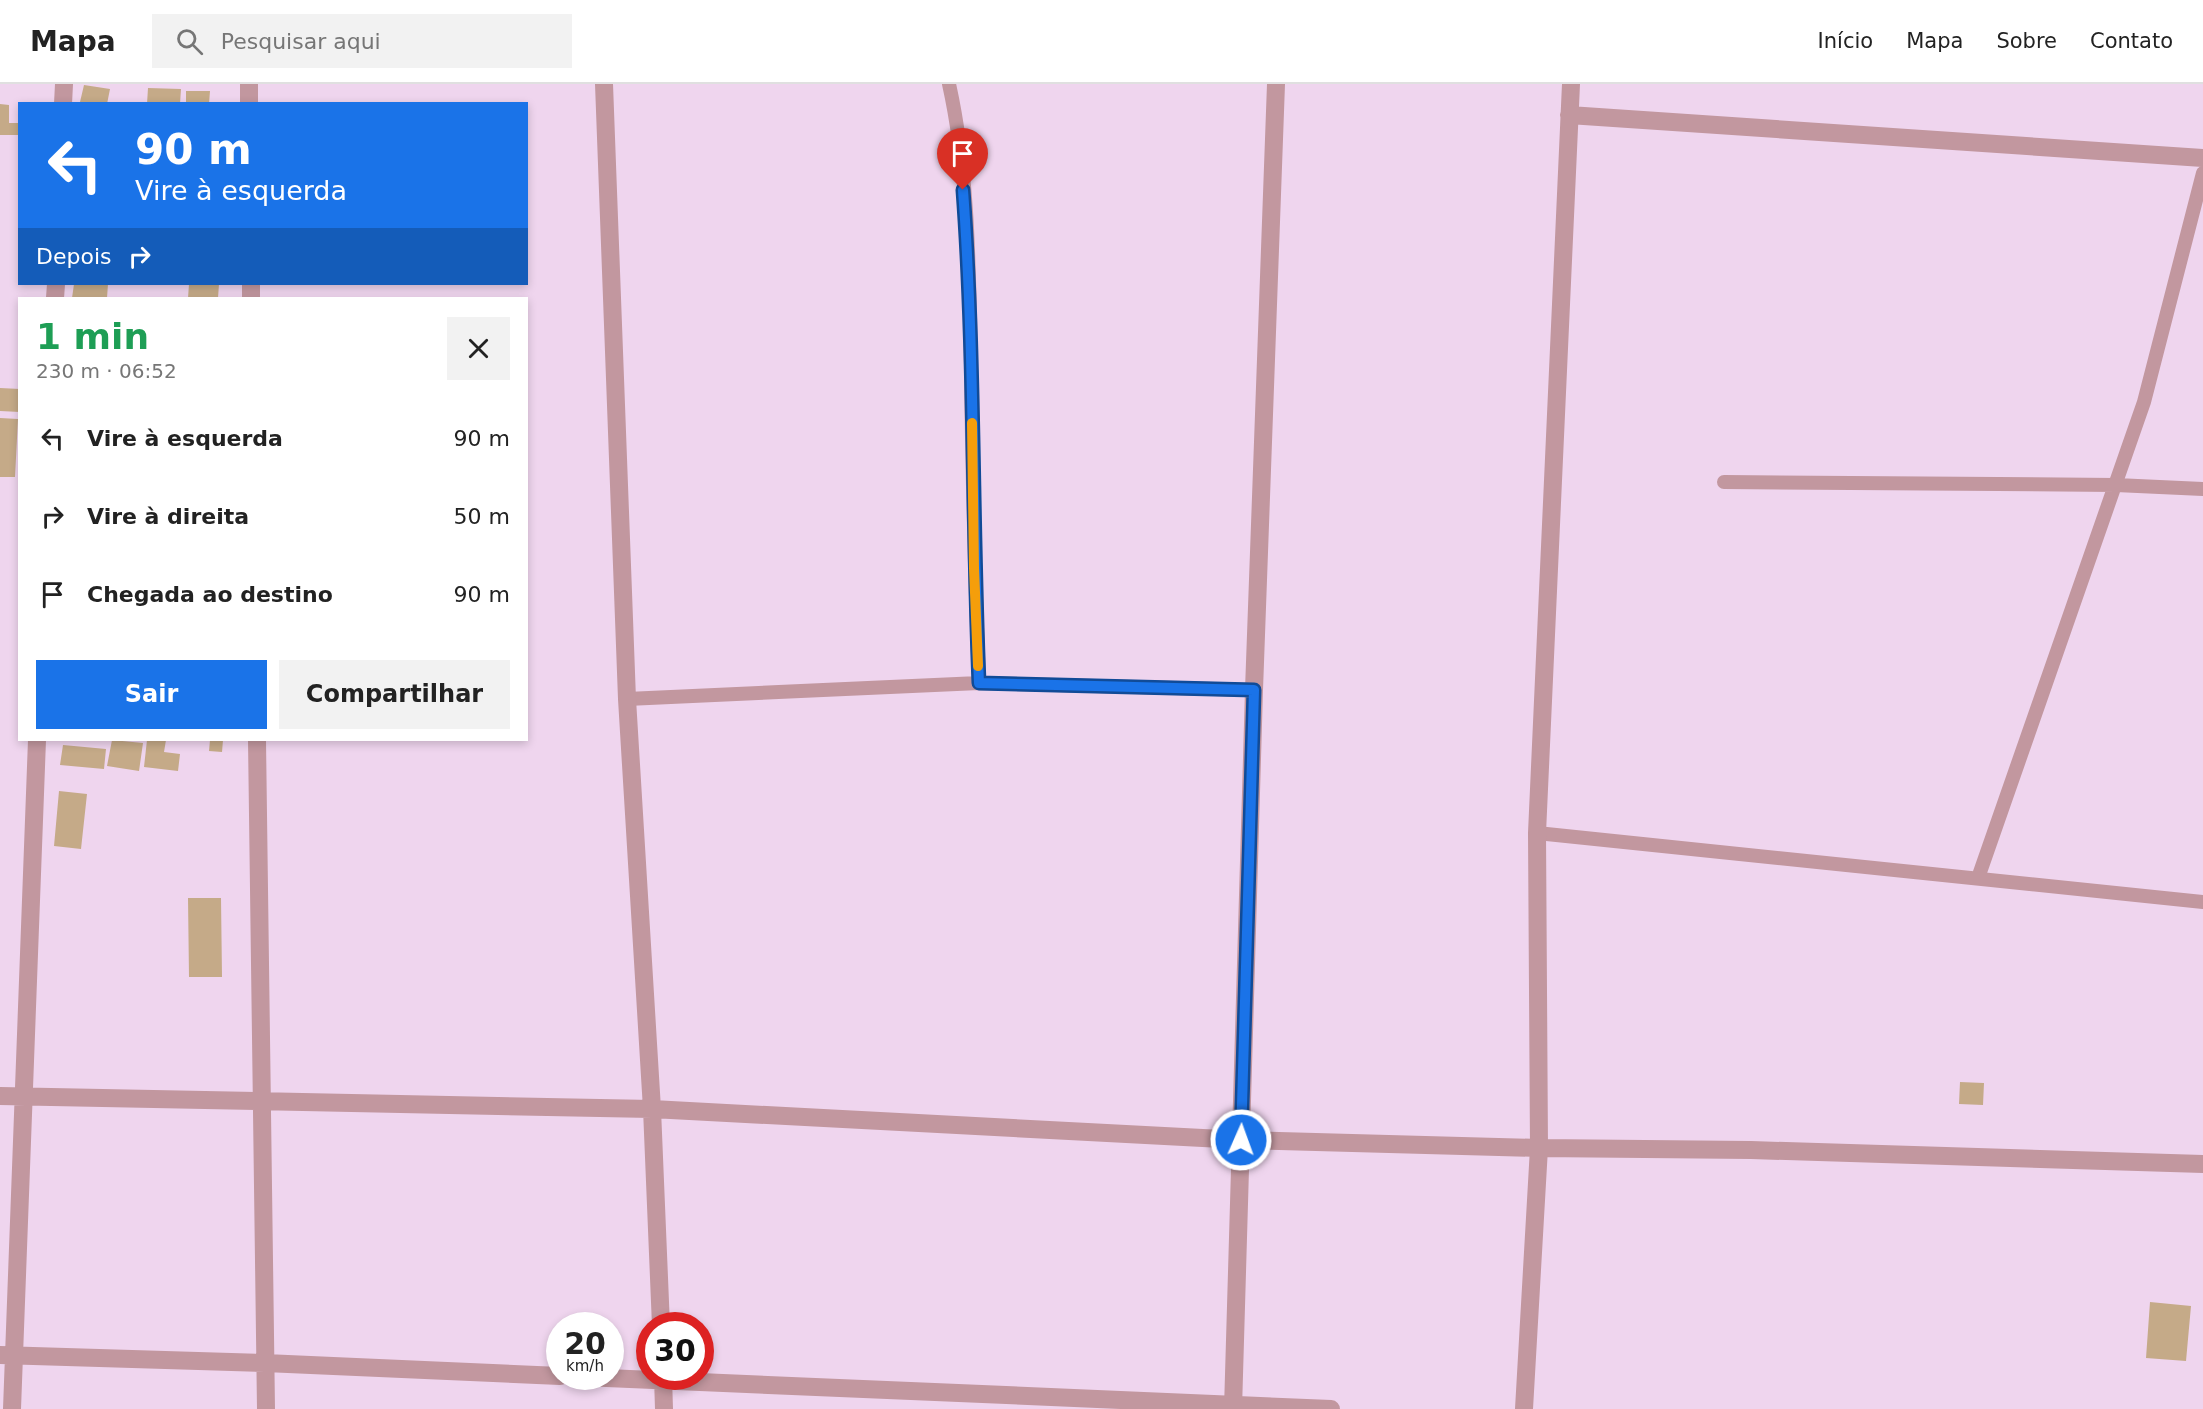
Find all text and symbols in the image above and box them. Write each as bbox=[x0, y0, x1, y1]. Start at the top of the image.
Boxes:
search box bbox=[152, 14, 572, 68]
text: Mapa bbox=[30, 25, 116, 58]
icon: search bbox=[173, 25, 206, 58]
text: Pesquisar aqui bbox=[221, 29, 381, 54]
text: Início bbox=[1818, 29, 1873, 53]
text: Mapa bbox=[1906, 29, 1963, 53]
text: Sobre bbox=[1996, 29, 2057, 53]
text: Contato bbox=[2090, 29, 2173, 53]
text: 90 m bbox=[135, 125, 252, 174]
icon: left bbox=[36, 126, 114, 204]
pin bbox=[937, 128, 988, 190]
icon: arrive bbox=[946, 137, 979, 170]
text: Vire à esquerda bbox=[135, 175, 347, 206]
icon: right bbox=[123, 240, 156, 273]
text: Depois bbox=[36, 244, 111, 269]
text: 1 min bbox=[36, 316, 149, 357]
button: close bbox=[447, 317, 510, 380]
text: 230 m · 06:52 bbox=[36, 359, 177, 383]
icon: left bbox=[36, 422, 69, 455]
text: Vire à esquerda bbox=[87, 426, 283, 451]
text: 90 m bbox=[454, 426, 510, 451]
icon: right bbox=[36, 500, 69, 533]
text: Vire à direita bbox=[87, 504, 249, 529]
text: 50 m bbox=[454, 504, 510, 529]
icon: arrive bbox=[36, 578, 69, 611]
text: Chegada ao destino bbox=[87, 582, 333, 607]
text: 90 m bbox=[454, 582, 510, 607]
button: Sair bbox=[36, 660, 267, 729]
button: Compartilhar bbox=[279, 660, 510, 729]
position arrow bbox=[1209, 1108, 1273, 1172]
speed limit sign: 30 bbox=[636, 1312, 714, 1390]
text: 20 bbox=[564, 1326, 606, 1361]
text: km/h bbox=[566, 1357, 604, 1375]

